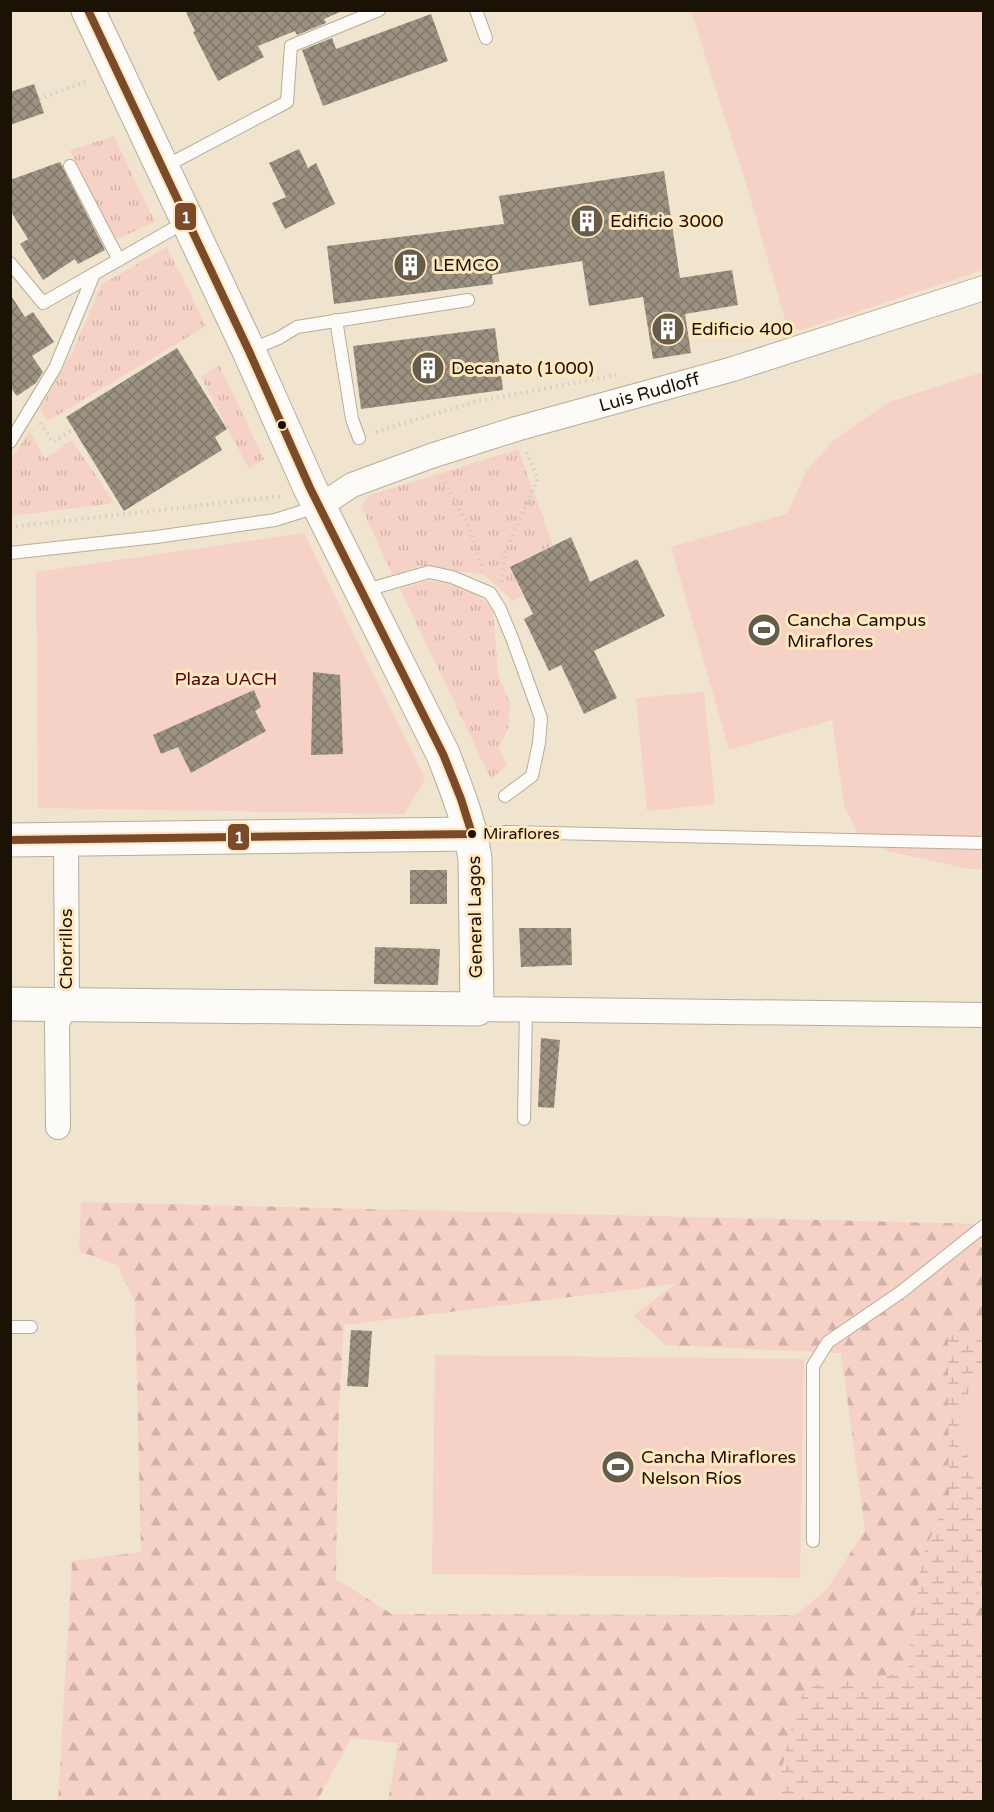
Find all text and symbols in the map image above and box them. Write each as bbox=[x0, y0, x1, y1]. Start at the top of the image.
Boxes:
line badge: 1 bbox=[174, 202, 197, 231]
building icon: Edificio 3000 bbox=[569, 203, 605, 239]
text: 1 bbox=[181, 208, 191, 228]
place label: Edificio 3000 bbox=[610, 210, 723, 232]
building icon: LEMCO bbox=[392, 247, 428, 283]
place label: LEMCO bbox=[433, 254, 499, 276]
building icon: Edificio 400 bbox=[650, 311, 686, 347]
place label: Edificio 400 bbox=[691, 318, 793, 340]
building icon: Decanato (1000) bbox=[410, 350, 446, 386]
place label: Decanato (1000) bbox=[451, 357, 594, 379]
street label: Luis Rudloff bbox=[597, 368, 702, 417]
unlabelled marker bbox=[276, 419, 288, 431]
place label: Cancha Campus Miraflores bbox=[787, 609, 926, 652]
sports icon: Cancha Campus Miraflores bbox=[746, 612, 782, 648]
park label: Plaza UACH bbox=[175, 668, 277, 690]
line badge: 1 bbox=[227, 823, 250, 851]
place label: Miraflores bbox=[483, 824, 560, 844]
text: 1 bbox=[234, 828, 244, 848]
marker: Miraflores bbox=[466, 828, 478, 840]
street label: General Lagos bbox=[463, 856, 487, 978]
street label: Chorrillos bbox=[55, 908, 77, 990]
place label: Cancha Miraflores Nelson Ríos bbox=[641, 1446, 796, 1489]
sports icon: Cancha Miraflores Nelson Ríos bbox=[600, 1449, 636, 1485]

